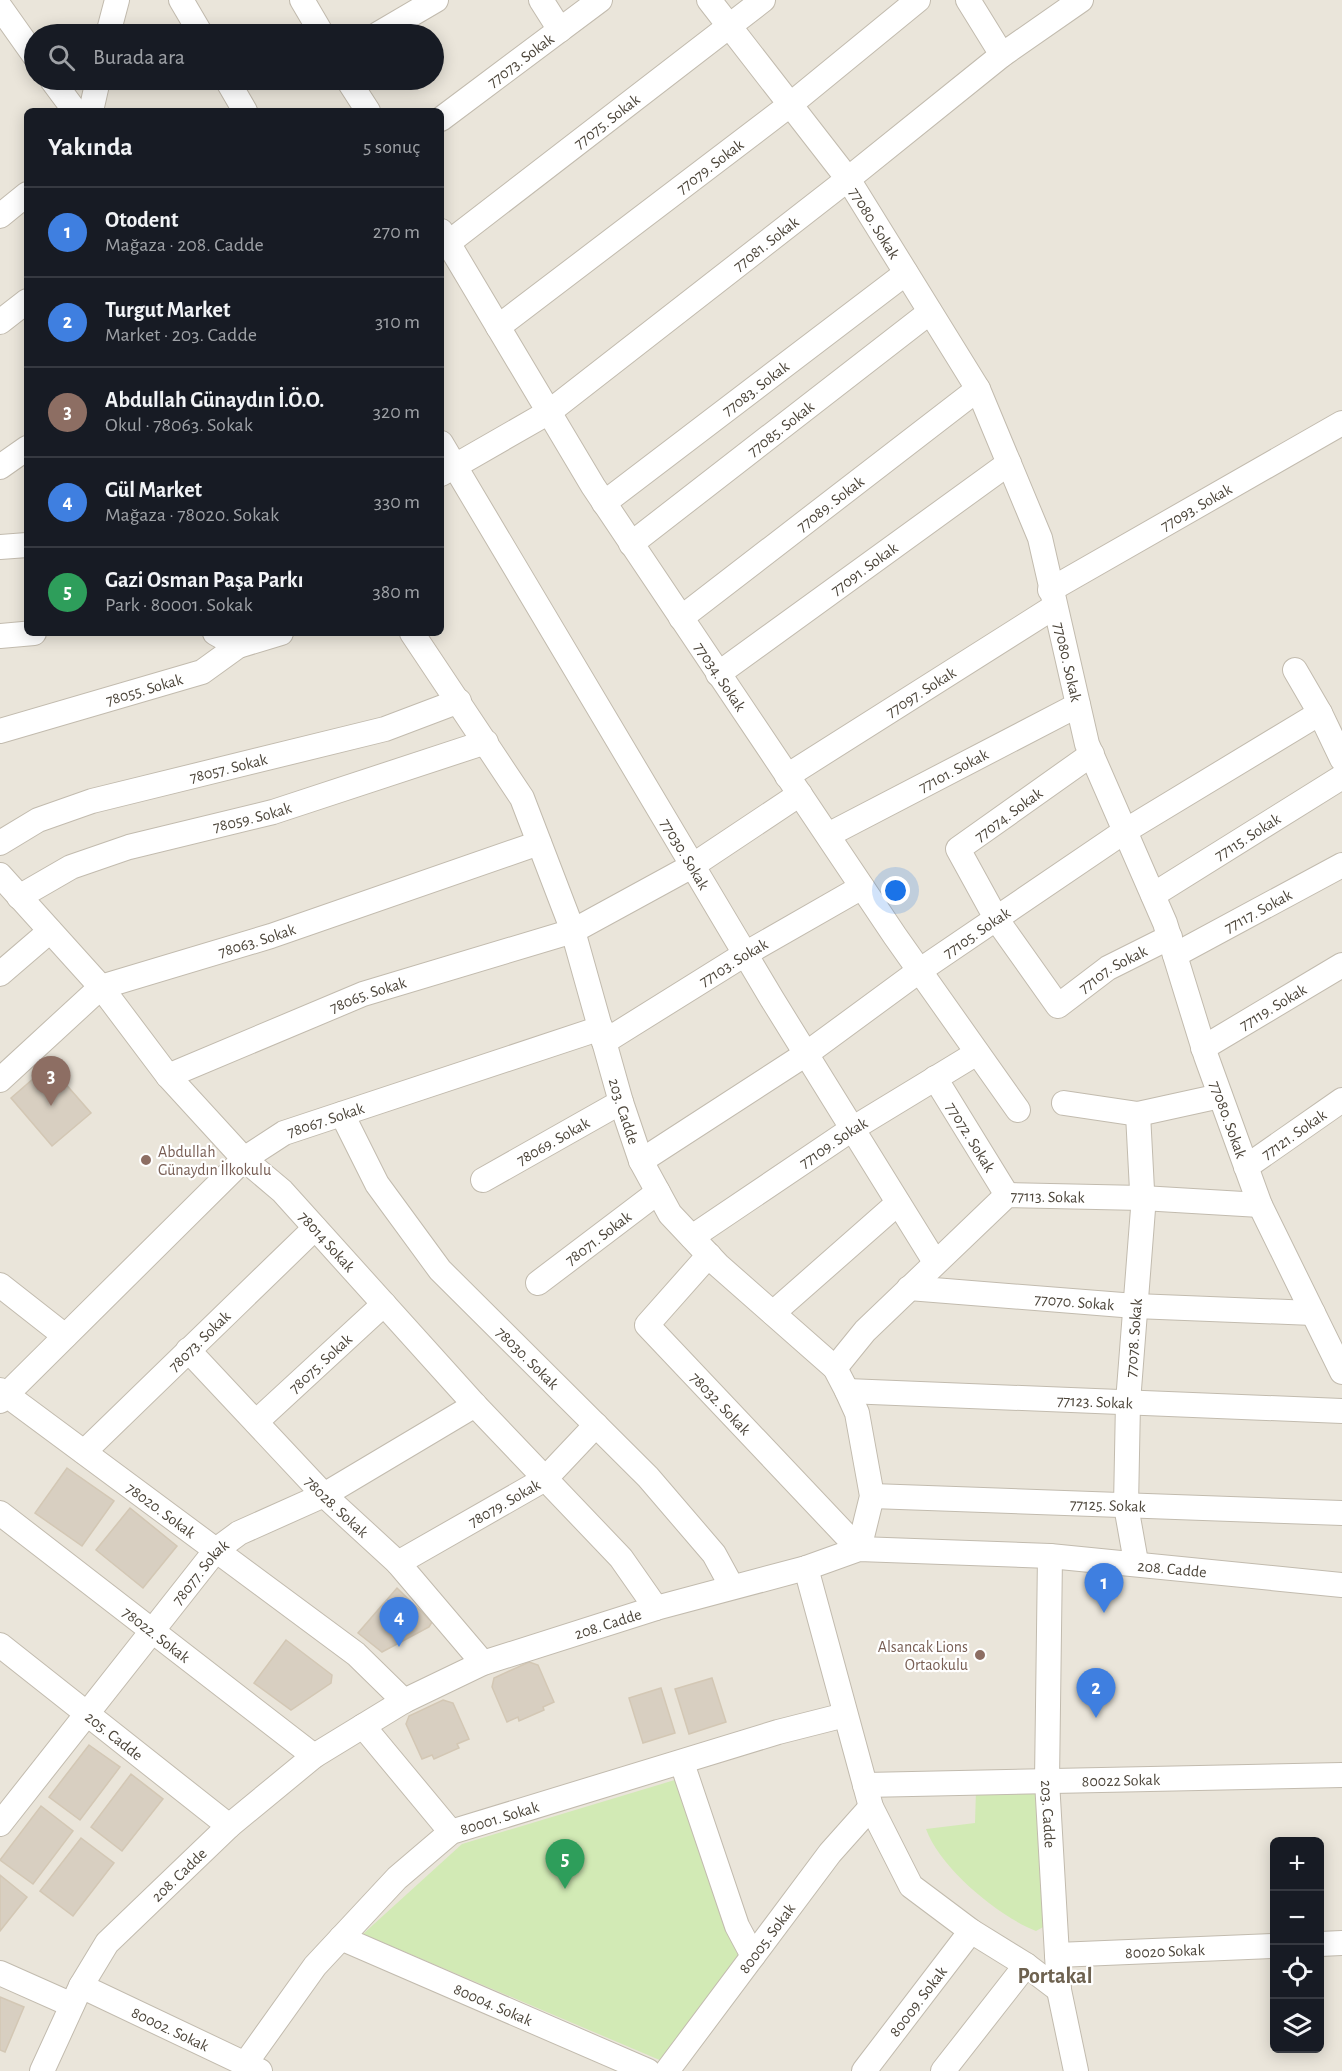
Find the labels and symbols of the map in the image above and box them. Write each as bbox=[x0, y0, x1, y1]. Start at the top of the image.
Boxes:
street label: 77073. Sokak bbox=[485, 30, 558, 90]
street label: 77075. Sokak bbox=[571, 91, 643, 152]
street label: 77079. Sokak bbox=[674, 136, 747, 197]
street label: 77080. Sokak bbox=[846, 185, 903, 262]
street label: 77081. Sokak bbox=[730, 213, 802, 274]
street label: 77083. Sokak bbox=[719, 358, 793, 419]
street label: 77085. Sokak bbox=[745, 398, 818, 460]
street label: 77089. Sokak bbox=[794, 473, 868, 535]
street label: 77093. Sokak bbox=[1158, 481, 1235, 534]
street label: 77091. Sokak bbox=[828, 539, 901, 599]
street label: 77080. Sokak bbox=[1050, 621, 1084, 704]
street label: 77034. Sokak bbox=[691, 639, 749, 715]
street label: 77097. Sokak bbox=[883, 664, 959, 720]
street label: 78055. Sokak bbox=[104, 671, 185, 709]
street label: 77101. Sokak bbox=[916, 746, 992, 795]
street label: 78057. Sokak bbox=[188, 751, 270, 786]
street label: 77074. Sokak bbox=[972, 785, 1046, 845]
street label: 78059. Sokak bbox=[211, 799, 294, 835]
street label: 77115. Sokak bbox=[1212, 810, 1284, 863]
street label: 77030. Sokak bbox=[657, 816, 712, 893]
your location bbox=[881, 876, 910, 905]
street label: 77117. Sokak bbox=[1222, 886, 1295, 936]
street label: 77105. Sokak bbox=[940, 904, 1014, 961]
street label: 78063. Sokak bbox=[217, 921, 298, 960]
street label: 77103. Sokak bbox=[697, 935, 771, 990]
street label: 77107. Sokak bbox=[1076, 943, 1150, 996]
street label: 78065. Sokak bbox=[327, 974, 409, 1016]
street label: 77119. Sokak bbox=[1237, 981, 1310, 1033]
pin: 3 bbox=[32, 1056, 70, 1106]
street label: 203. Cadde bbox=[606, 1076, 642, 1146]
street label: 77080. Sokak bbox=[1207, 1079, 1250, 1161]
street label: 78067. Sokak bbox=[285, 1100, 367, 1140]
street label: 77072. Sokak bbox=[943, 1100, 998, 1176]
street label: 77121. Sokak bbox=[1259, 1106, 1330, 1163]
street label: 78069. Sokak bbox=[514, 1114, 593, 1168]
street label: 77109. Sokak bbox=[797, 1114, 871, 1171]
place label: Abdullah Günaydın İlkokulu bbox=[158, 1144, 271, 1179]
marker: Abdullah Günaydın İlkokulu bbox=[139, 1153, 153, 1167]
street label: 77113. Sokak bbox=[1010, 1188, 1086, 1206]
street label: 78071. Sokak bbox=[562, 1208, 635, 1268]
street label: 78014 Sokak bbox=[295, 1209, 358, 1276]
street label: 77070. Sokak bbox=[1034, 1291, 1116, 1313]
street label: 77078. Sokak bbox=[1123, 1297, 1145, 1378]
street label: 78073. Sokak bbox=[166, 1308, 234, 1375]
street label: 78030. Sokak bbox=[493, 1324, 562, 1393]
street label: 78075. Sokak bbox=[286, 1331, 356, 1396]
street label: 78032. Sokak bbox=[687, 1369, 754, 1439]
street label: 77123. Sokak bbox=[1057, 1392, 1134, 1412]
street label: 78028. Sokak bbox=[302, 1473, 372, 1541]
street label: 78079. Sokak bbox=[466, 1476, 544, 1530]
street label: 78020. Sokak bbox=[123, 1480, 199, 1542]
street label: 77125. Sokak bbox=[1070, 1496, 1147, 1515]
street label: 78077. Sokak bbox=[169, 1536, 232, 1608]
street label: 208. Cadde bbox=[1137, 1558, 1207, 1581]
pin: 1 bbox=[1084, 1564, 1124, 1613]
pin: 4 bbox=[380, 1598, 418, 1647]
street label: 78022. Sokak bbox=[119, 1604, 193, 1666]
street label: 208. Cadde bbox=[573, 1606, 644, 1642]
place label: Alsancak Lions Ortaokulu bbox=[878, 1639, 968, 1673]
marker: Alsancak Lions Ortaokulu bbox=[973, 1648, 987, 1662]
pin: 2 bbox=[1076, 1668, 1116, 1718]
street label: 205. Cadde bbox=[82, 1709, 146, 1764]
street label: 80022 Sokak bbox=[1082, 1772, 1161, 1789]
street label: 203. Cadde bbox=[1038, 1779, 1058, 1849]
street label: 80001. Sokak bbox=[458, 1798, 541, 1838]
pin: 5 bbox=[546, 1840, 584, 1889]
street label: 208. Cadde bbox=[149, 1845, 210, 1905]
street label: 80005. Sokak bbox=[736, 1900, 799, 1977]
street label: 80020 Sokak bbox=[1125, 1942, 1206, 1961]
street label: 80009. Sokak bbox=[886, 1963, 950, 2040]
district label: Portakal bbox=[1018, 1965, 1092, 1987]
street label: 80004. Sokak bbox=[451, 1981, 535, 2029]
street label: 80002. Sokak bbox=[129, 2004, 212, 2055]

